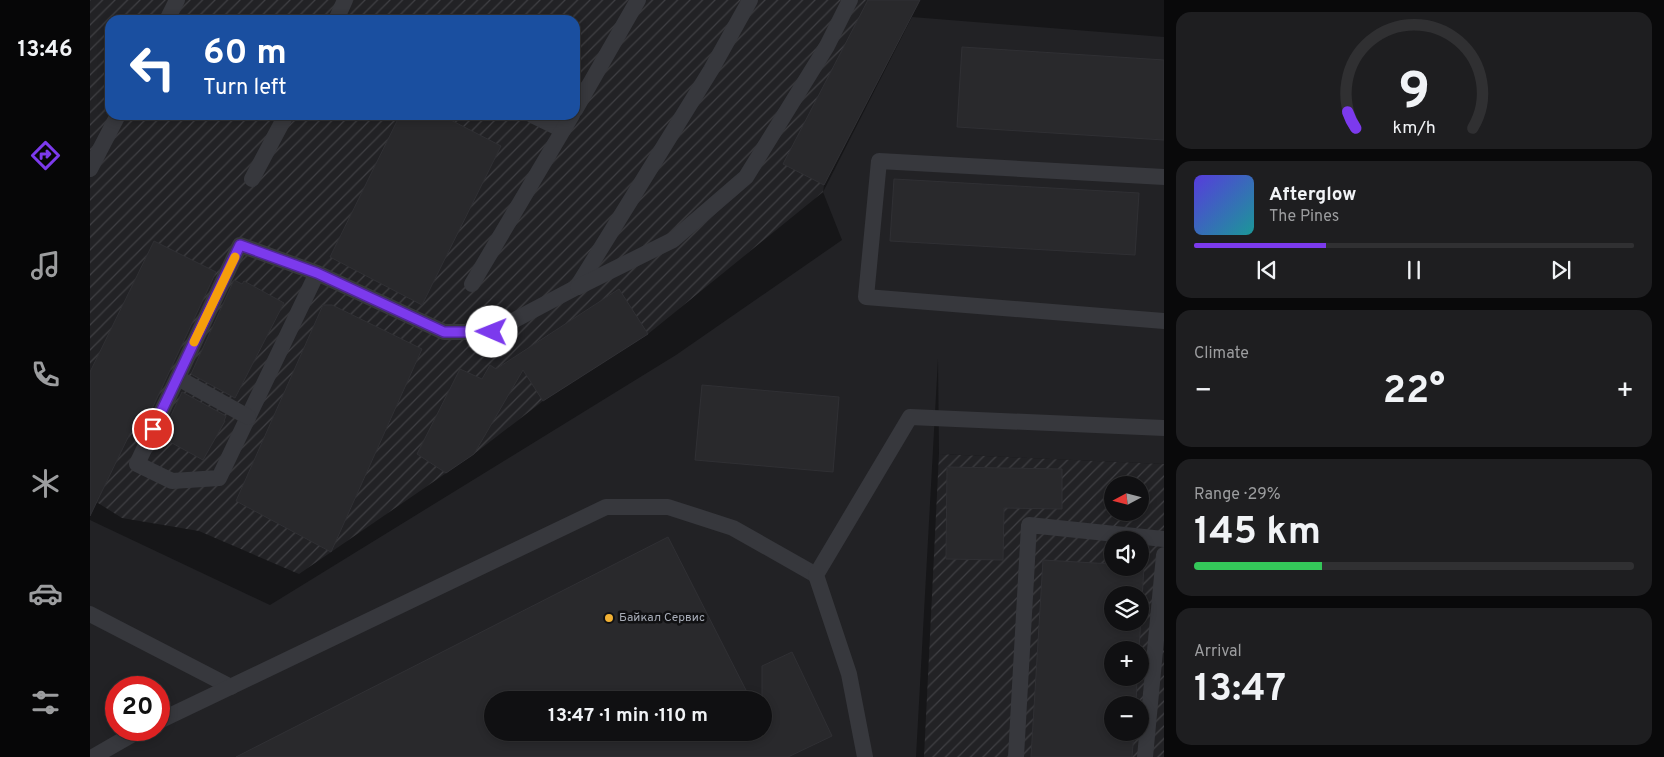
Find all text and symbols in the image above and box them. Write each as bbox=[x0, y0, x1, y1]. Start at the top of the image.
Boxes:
text: 60 m bbox=[203, 32, 287, 76]
icon: left bbox=[120, 35, 185, 100]
text: 13:46 bbox=[18, 37, 73, 64]
text: 9 bbox=[1398, 61, 1430, 127]
text: Turn left bbox=[203, 75, 286, 102]
text: km/h bbox=[1392, 117, 1436, 140]
icon: directions bbox=[28, 138, 63, 173]
text: Afterglow bbox=[1269, 183, 1357, 207]
text: The Pines bbox=[1269, 207, 1339, 227]
icon: music bbox=[28, 248, 63, 283]
icon: previous bbox=[1253, 256, 1281, 284]
icon: pause bbox=[1400, 256, 1428, 284]
icon: next bbox=[1547, 256, 1575, 284]
position arrow bbox=[465, 305, 517, 357]
text: Climate bbox=[1194, 344, 1249, 364]
icon: phone bbox=[28, 357, 63, 392]
text: 22° bbox=[1383, 368, 1445, 417]
text: − bbox=[1194, 374, 1212, 410]
text: + bbox=[1616, 374, 1634, 410]
pin bbox=[132, 408, 174, 450]
icon: arrive bbox=[139, 415, 167, 443]
icon: climate bbox=[28, 466, 63, 501]
north arrow bbox=[1104, 476, 1149, 521]
map controls bbox=[1104, 476, 1149, 741]
text: Range · 29% bbox=[1194, 485, 1281, 505]
text: 145 km bbox=[1194, 509, 1321, 558]
button: sound bbox=[1104, 531, 1149, 576]
icon: car bbox=[28, 576, 63, 611]
button: layers bbox=[1104, 586, 1149, 631]
place label: Байкал Сервис bbox=[619, 610, 705, 626]
marker: Байкал Сервис bbox=[603, 612, 615, 624]
button: + bbox=[1104, 641, 1149, 686]
text: Arrival bbox=[1194, 642, 1242, 662]
text: 13:47 bbox=[1194, 666, 1286, 715]
speed limit sign: 20 bbox=[105, 676, 170, 741]
icon: filters bbox=[28, 685, 63, 720]
button: − bbox=[1104, 696, 1149, 741]
text: 13:47 · 1 min · 110 m bbox=[548, 704, 708, 728]

